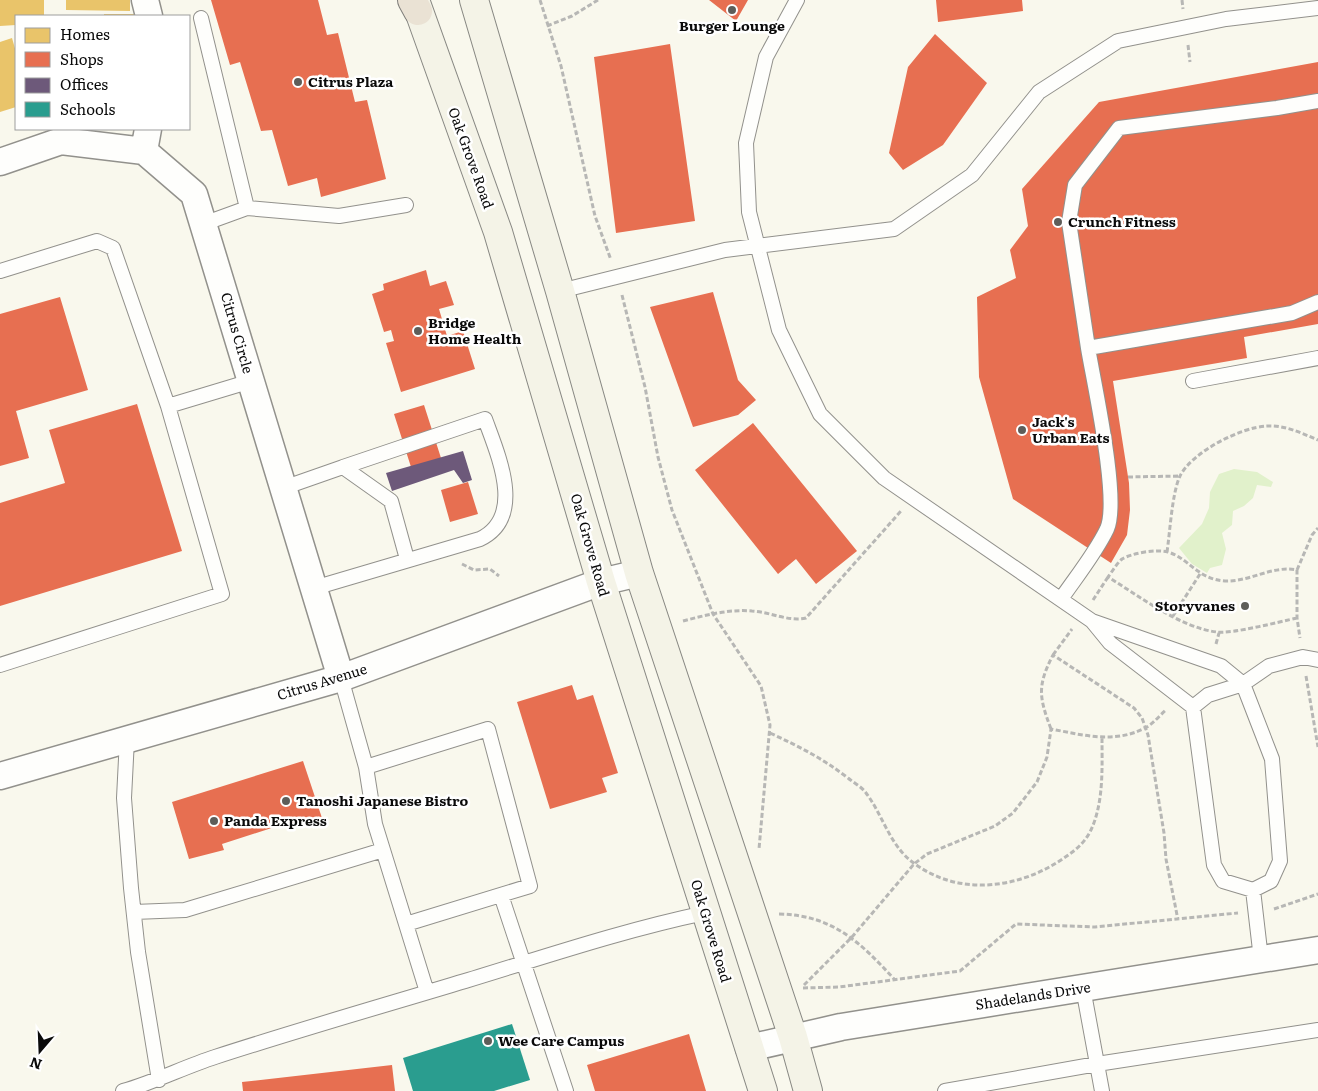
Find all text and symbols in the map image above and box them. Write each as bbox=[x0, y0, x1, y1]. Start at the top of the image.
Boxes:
marker: Burger Lounge bbox=[726, 4, 738, 16]
legend bbox=[15, 15, 190, 130]
place label: Burger Lounge bbox=[679, 15, 785, 35]
text: Homes bbox=[60, 22, 110, 45]
text: Shops bbox=[60, 47, 103, 70]
place label: Citrus Plaza bbox=[308, 71, 394, 91]
text: Offices bbox=[60, 72, 108, 95]
marker: Citrus Plaza bbox=[292, 76, 304, 88]
text: Schools bbox=[60, 97, 116, 120]
street label: Oak Grove Road bbox=[444, 104, 500, 212]
place label: Crunch Fitness bbox=[1068, 211, 1176, 231]
marker: Crunch Fitness bbox=[1052, 216, 1064, 228]
street label: Citrus Circle bbox=[217, 290, 259, 376]
place label: Bridge Home Health bbox=[428, 312, 522, 348]
marker: Bridge Home Health bbox=[412, 325, 424, 337]
place label: Jack's Urban Eats bbox=[1032, 411, 1109, 447]
marker: Jack's Urban Eats bbox=[1016, 424, 1028, 436]
street label: Oak Grove Road bbox=[567, 491, 615, 599]
place label: Storyvanes bbox=[1155, 595, 1235, 615]
marker: Storyvanes bbox=[1239, 600, 1251, 612]
street label: Citrus Avenue bbox=[274, 658, 369, 704]
place label: Tanoshi Japanese Bistro bbox=[296, 790, 468, 810]
marker: Tanoshi Japanese Bistro bbox=[280, 795, 292, 807]
place label: Panda Express bbox=[224, 810, 327, 830]
marker: Panda Express bbox=[208, 815, 220, 827]
street label: Oak Grove Road bbox=[687, 877, 737, 985]
street label: Shadelands Drive bbox=[974, 976, 1092, 1014]
north arrow bbox=[15, 1026, 65, 1076]
place label: Wee Care Campus bbox=[498, 1030, 624, 1050]
marker: Wee Care Campus bbox=[482, 1035, 494, 1047]
text: N bbox=[26, 1053, 44, 1076]

